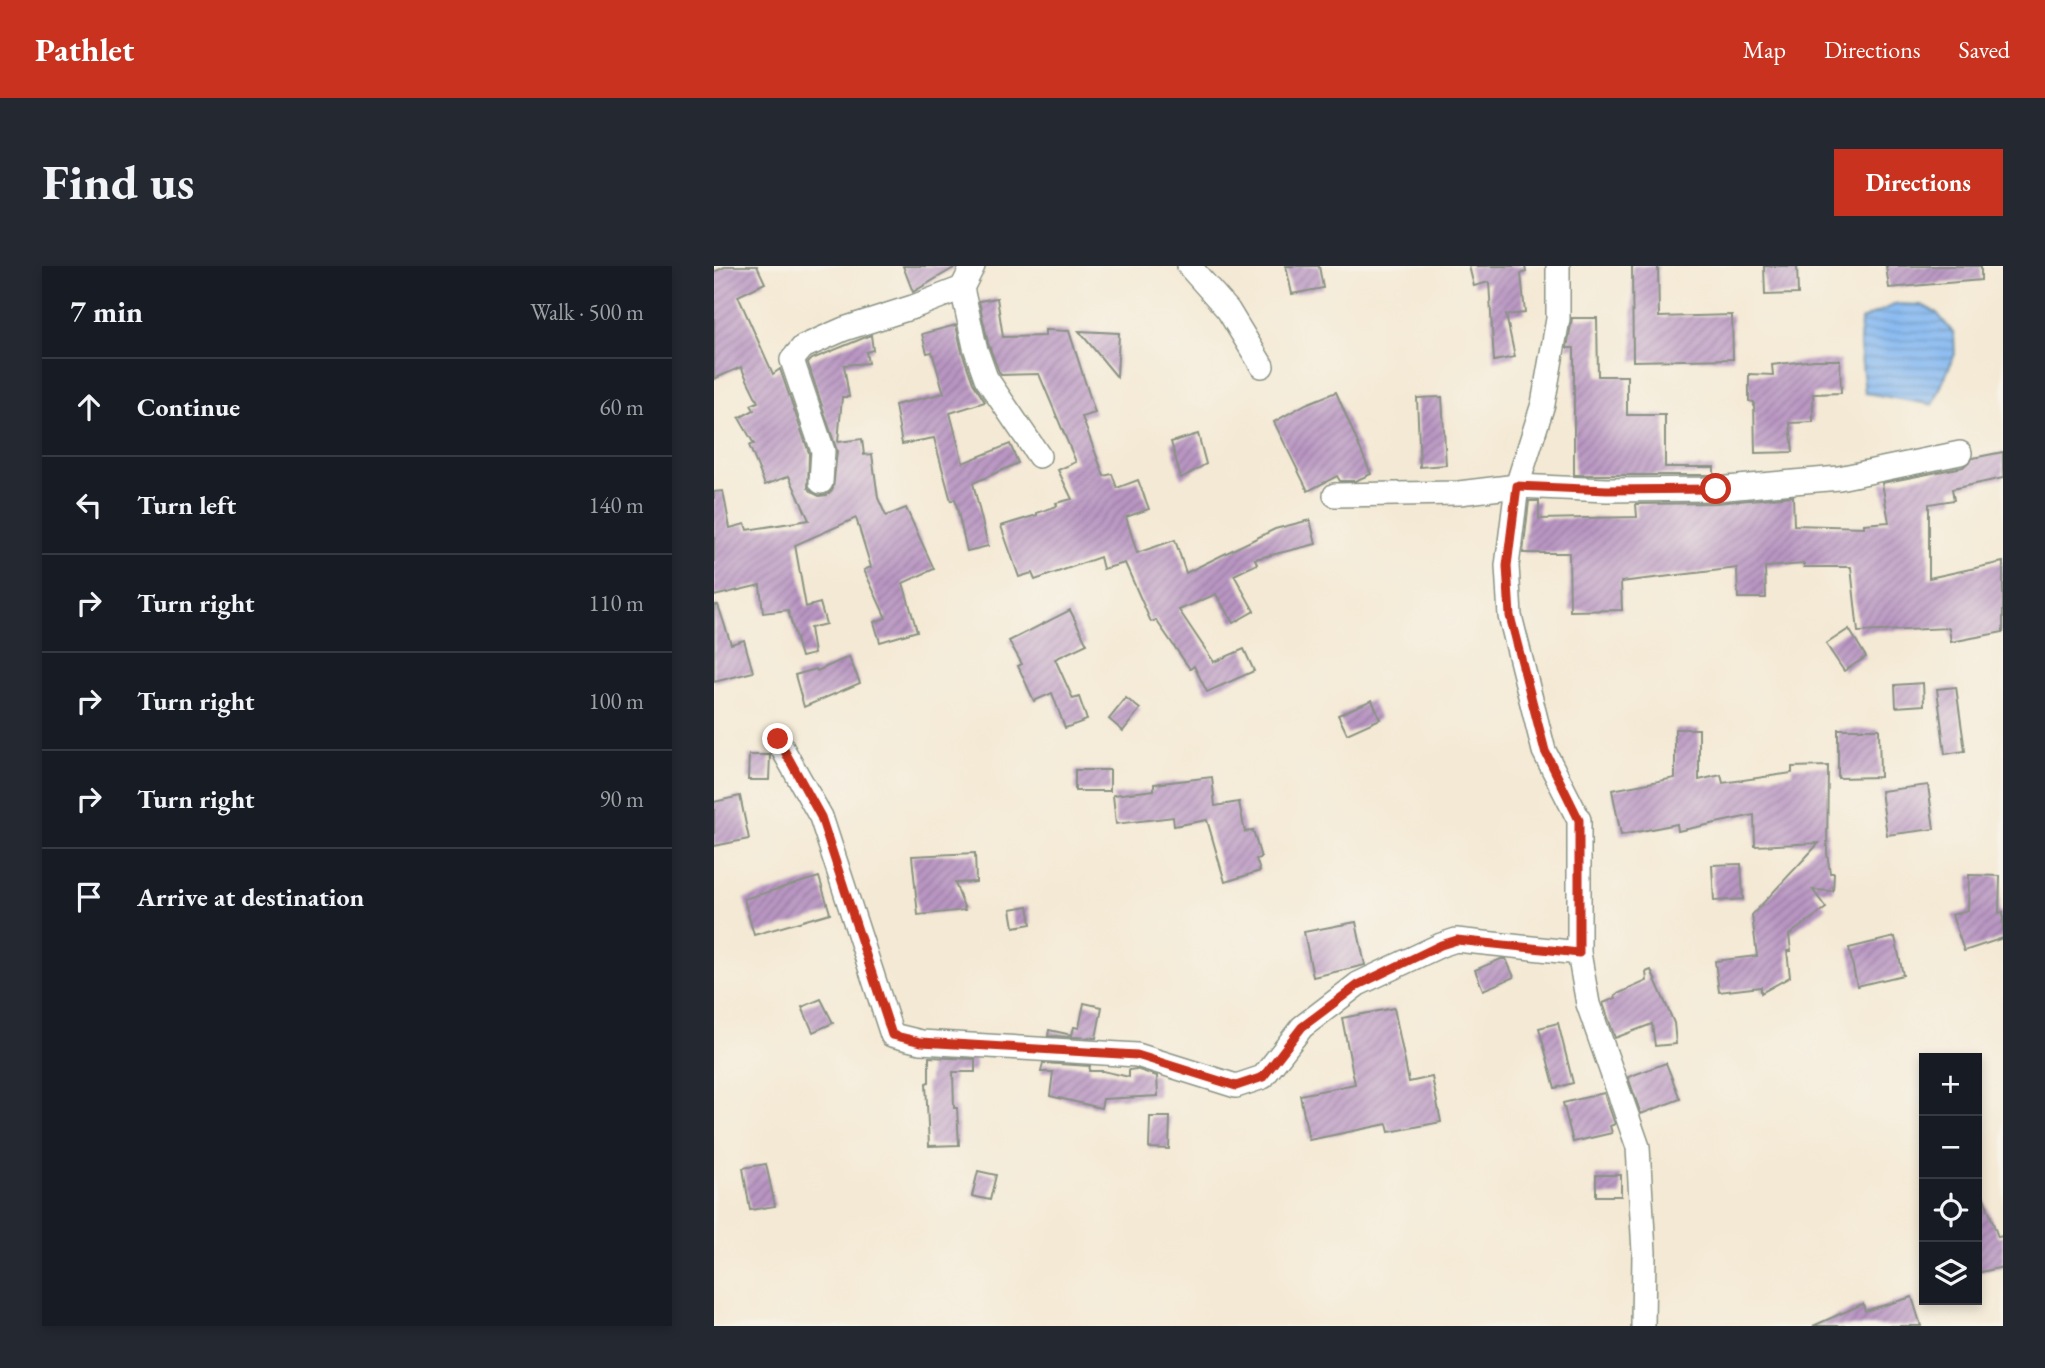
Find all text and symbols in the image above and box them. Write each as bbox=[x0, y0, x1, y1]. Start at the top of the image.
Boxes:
text: Pathlet bbox=[35, 28, 134, 71]
text: Map bbox=[1743, 34, 1786, 65]
text: Directions bbox=[1824, 34, 1921, 65]
text: Saved bbox=[1959, 34, 2010, 65]
button: Directions bbox=[1834, 149, 2003, 216]
text: Find us bbox=[42, 150, 194, 214]
text: 7 min bbox=[70, 292, 143, 331]
text: Walk · 500 m bbox=[530, 297, 644, 327]
icon: ahead bbox=[70, 388, 108, 426]
text: Continue bbox=[137, 390, 240, 424]
text: 60 m bbox=[599, 392, 644, 422]
route start bbox=[1700, 473, 1731, 504]
icon: left bbox=[70, 486, 108, 524]
text: Turn left bbox=[137, 488, 236, 522]
text: 140 m bbox=[588, 490, 644, 520]
icon: right bbox=[70, 584, 108, 622]
text: Turn right bbox=[137, 586, 255, 620]
text: 110 m bbox=[588, 588, 644, 618]
icon: right bbox=[70, 682, 108, 720]
text: Turn right bbox=[137, 684, 255, 718]
text: 100 m bbox=[588, 686, 644, 716]
route end bbox=[762, 723, 793, 754]
icon: right bbox=[70, 780, 108, 818]
text: Turn right bbox=[137, 782, 255, 816]
text: 90 m bbox=[599, 784, 644, 814]
icon: arrive bbox=[70, 878, 108, 916]
text: Arrive at destination bbox=[137, 880, 364, 914]
map controls bbox=[1919, 1053, 1982, 1305]
button: + bbox=[1919, 1053, 1982, 1116]
button: − bbox=[1919, 1116, 1982, 1179]
button: locate bbox=[1919, 1179, 1982, 1242]
button: layers bbox=[1919, 1242, 1982, 1305]

